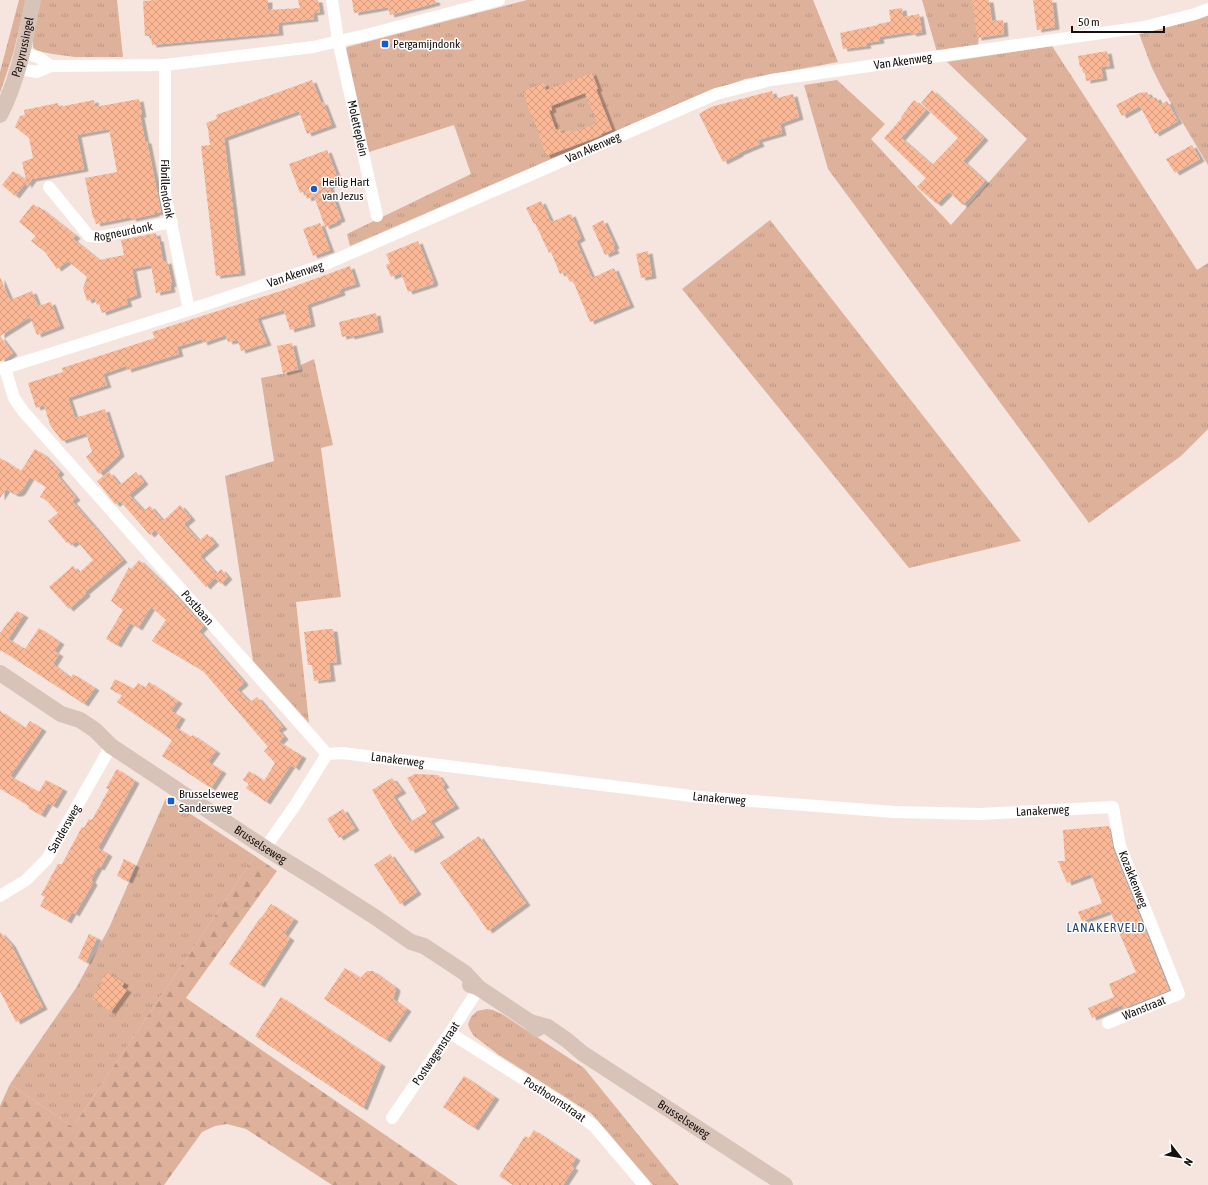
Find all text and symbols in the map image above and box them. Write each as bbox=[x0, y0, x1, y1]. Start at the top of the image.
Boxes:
scale bar bbox=[1072, 8, 1164, 34]
street label: Papyrussingel bbox=[9, 15, 37, 79]
text: 50 m bbox=[1078, 15, 1100, 29]
place label: Pergamijndonk bbox=[393, 37, 461, 51]
marker: Pergamijndonk bbox=[380, 39, 390, 49]
street label: Van Akenweg bbox=[873, 50, 934, 72]
street label: Moletteplein bbox=[345, 99, 371, 158]
street label: Van Akenweg bbox=[564, 129, 624, 166]
street label: Fibrillendonk bbox=[158, 159, 177, 220]
place label: Heilig Hart van Jezus bbox=[322, 175, 370, 203]
marker: Heilig Hart van Jezus bbox=[309, 184, 319, 194]
street label: Rogneurdonk bbox=[93, 219, 155, 244]
street label: Van Akenweg bbox=[265, 258, 326, 290]
street label: Postbaan bbox=[178, 587, 216, 628]
street label: Lanakerweg bbox=[370, 750, 426, 770]
place label: Brusselseweg Sandersweg bbox=[179, 787, 239, 815]
street label: Lanakerweg bbox=[692, 789, 747, 808]
marker: Brusselseweg Sandersweg bbox=[166, 796, 176, 806]
street label: Sandersweg bbox=[45, 801, 84, 855]
street label: Lanakerweg bbox=[1016, 802, 1070, 819]
street label: Brusselseweg bbox=[232, 823, 290, 867]
street label: Kozakkenweg bbox=[1116, 849, 1151, 911]
district label: LANAKERVELD bbox=[1067, 920, 1145, 935]
street label: Wanstraat bbox=[1120, 993, 1168, 1023]
street label: Postwagenstraat bbox=[409, 1019, 463, 1088]
street label: Posthoornstraat bbox=[521, 1074, 589, 1125]
street label: Brusselseweg bbox=[655, 1097, 713, 1142]
north arrow bbox=[1160, 1137, 1200, 1177]
text: N bbox=[1182, 1156, 1195, 1168]

